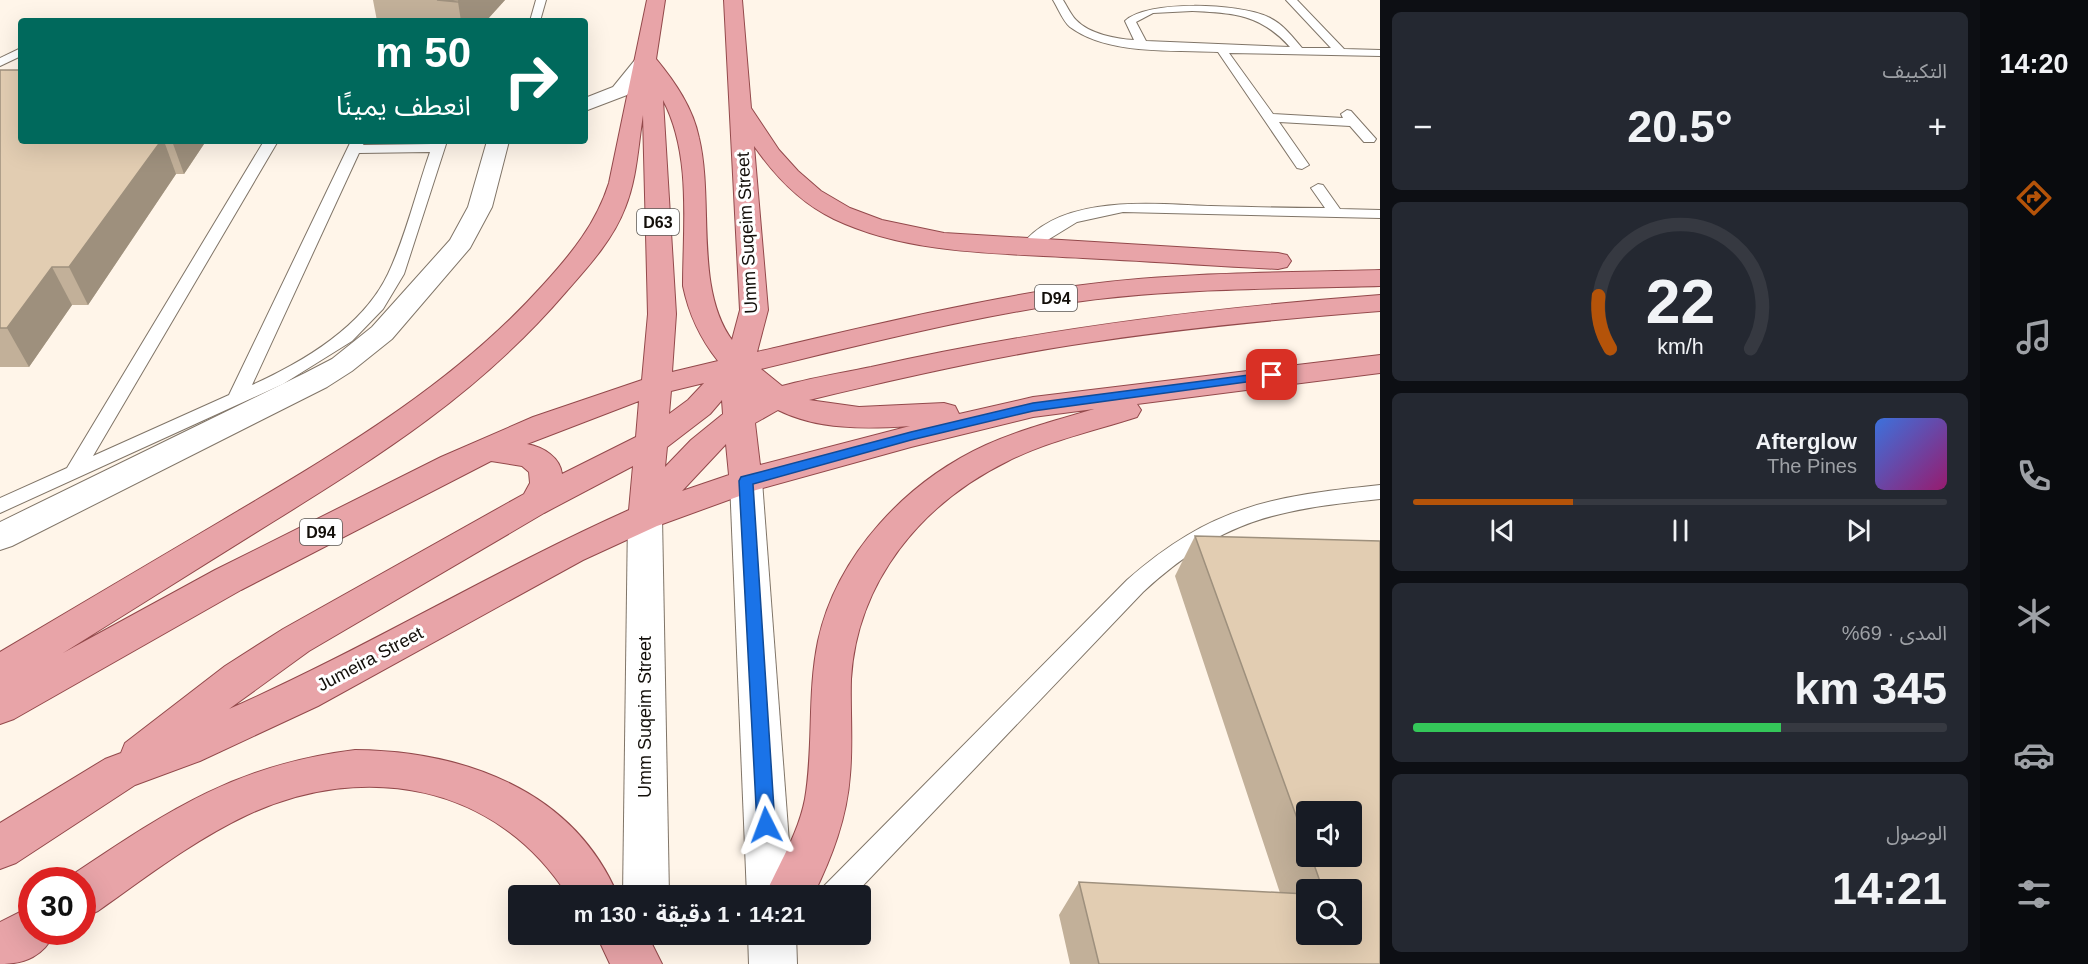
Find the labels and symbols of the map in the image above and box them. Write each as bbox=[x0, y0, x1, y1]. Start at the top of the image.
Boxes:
street label: Umm Suqeim Street bbox=[733, 152, 761, 314]
road number: D63 bbox=[637, 209, 679, 235]
road number: D94 bbox=[1035, 285, 1077, 311]
pin bbox=[1246, 349, 1297, 400]
road number: D94 bbox=[300, 519, 342, 545]
street label: Jumeira Street bbox=[314, 623, 426, 695]
street label: Umm Suqeim Street bbox=[635, 636, 655, 798]
position arrow bbox=[734, 793, 798, 857]
speed limit sign: 30 bbox=[18, 867, 96, 945]

